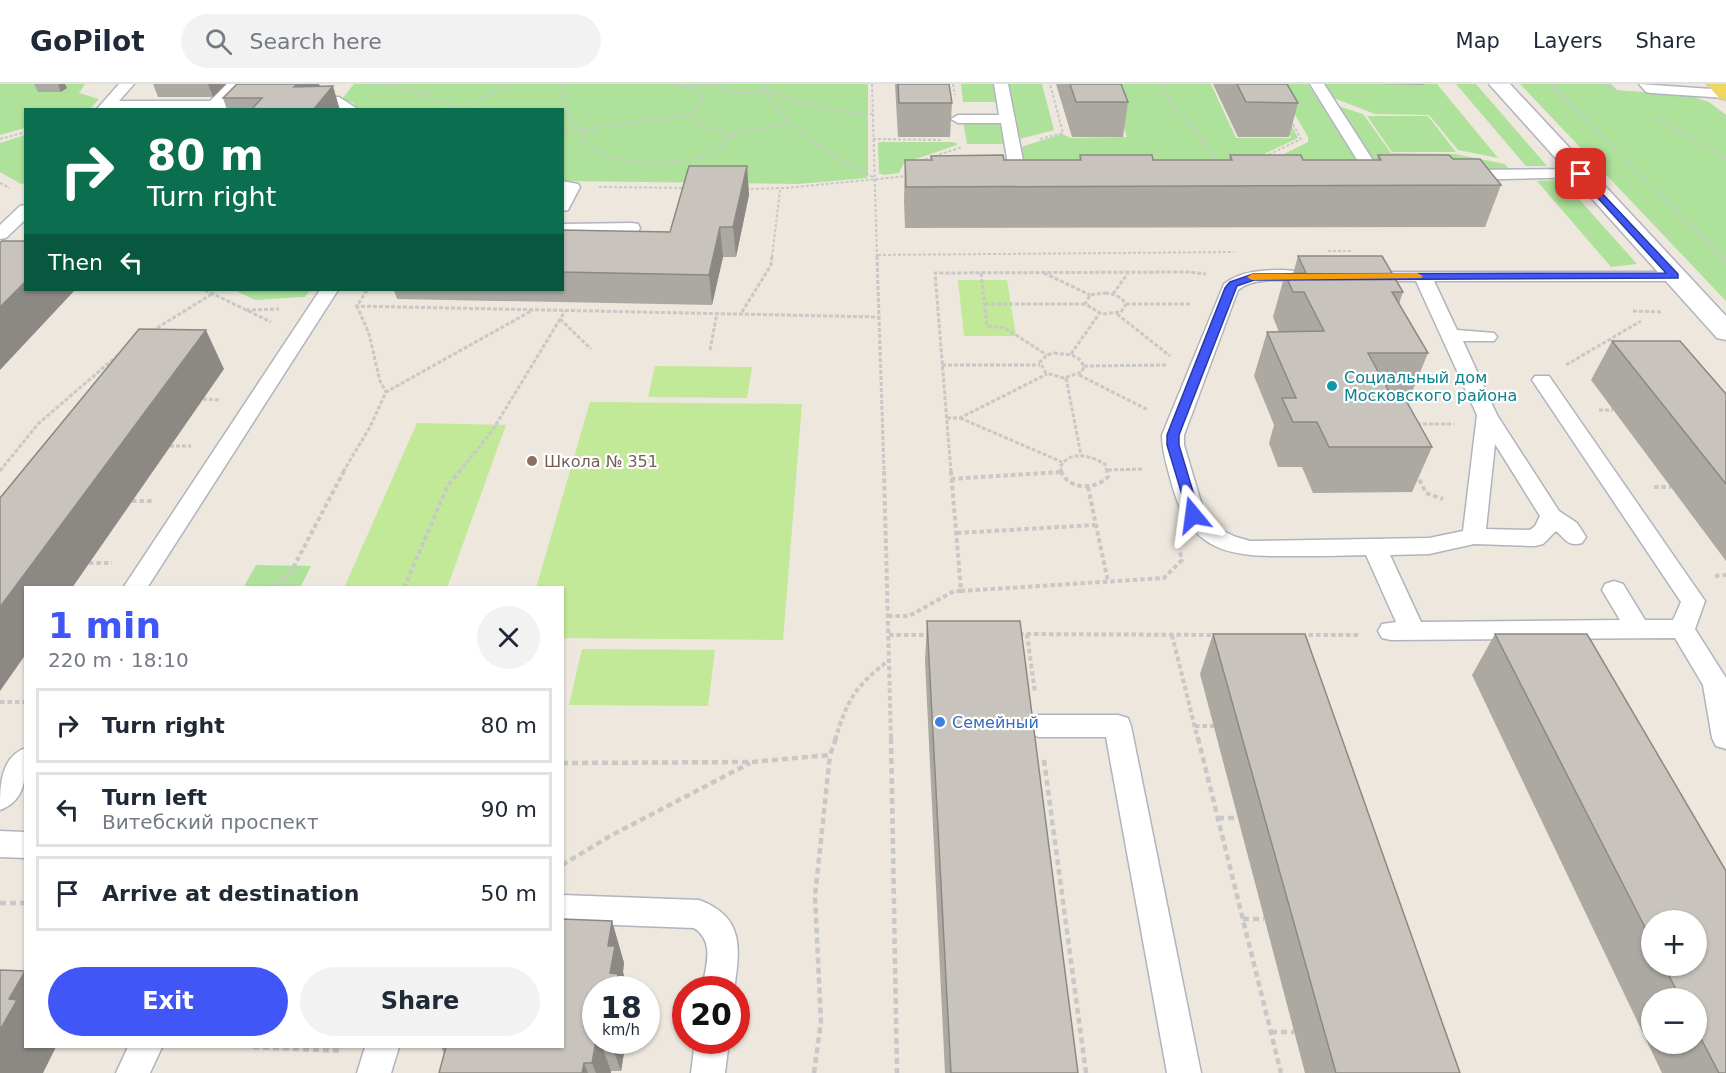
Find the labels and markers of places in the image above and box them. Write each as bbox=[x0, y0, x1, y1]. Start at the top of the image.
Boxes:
pin bbox=[1555, 148, 1606, 199]
place label: Социальный дом Московского района bbox=[1344, 368, 1517, 405]
marker: Социальный дом Московского района bbox=[1325, 379, 1339, 393]
place label: Школа № 351 bbox=[544, 452, 658, 471]
marker: Школа № 351 bbox=[525, 454, 539, 468]
place label: Семейный bbox=[952, 713, 1039, 732]
marker: Семейный bbox=[933, 715, 947, 729]

